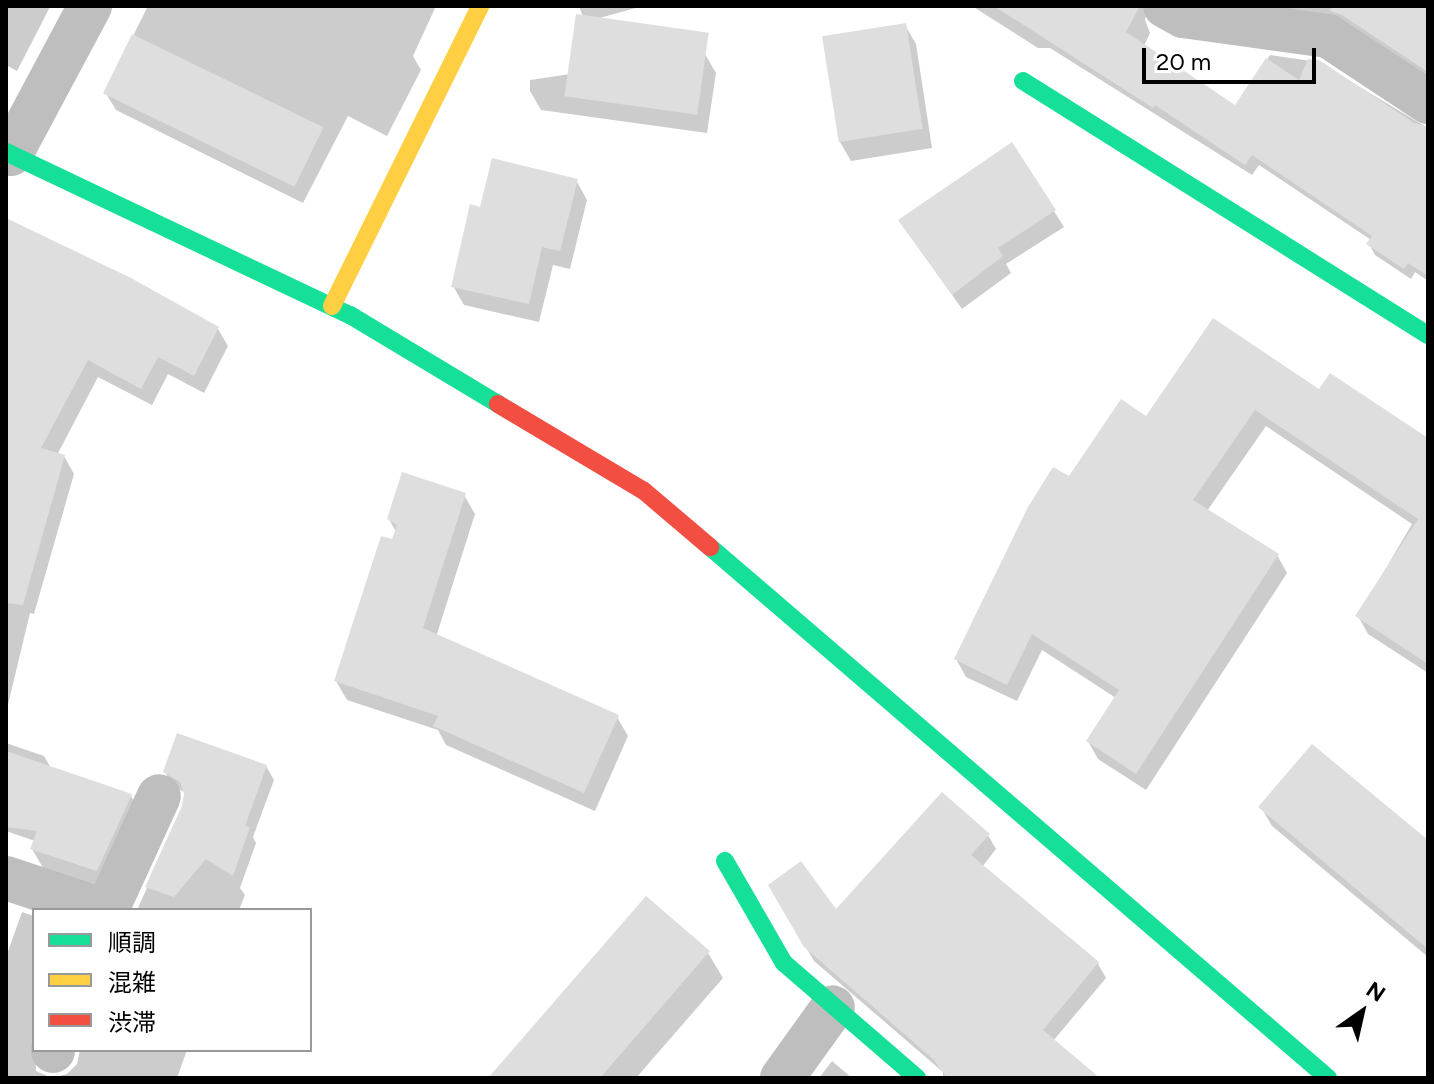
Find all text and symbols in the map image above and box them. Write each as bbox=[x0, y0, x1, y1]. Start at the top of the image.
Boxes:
scale bar bbox=[1146, 32, 1320, 82]
text: 20 m bbox=[1156, 47, 1211, 76]
legend bbox=[32, 908, 312, 1052]
text: 順調 bbox=[108, 928, 156, 957]
text: 混雑 bbox=[108, 968, 156, 997]
north arrow bbox=[1322, 972, 1402, 1052]
text: N bbox=[1361, 976, 1390, 1008]
text: 渋滞 bbox=[108, 1008, 156, 1037]

